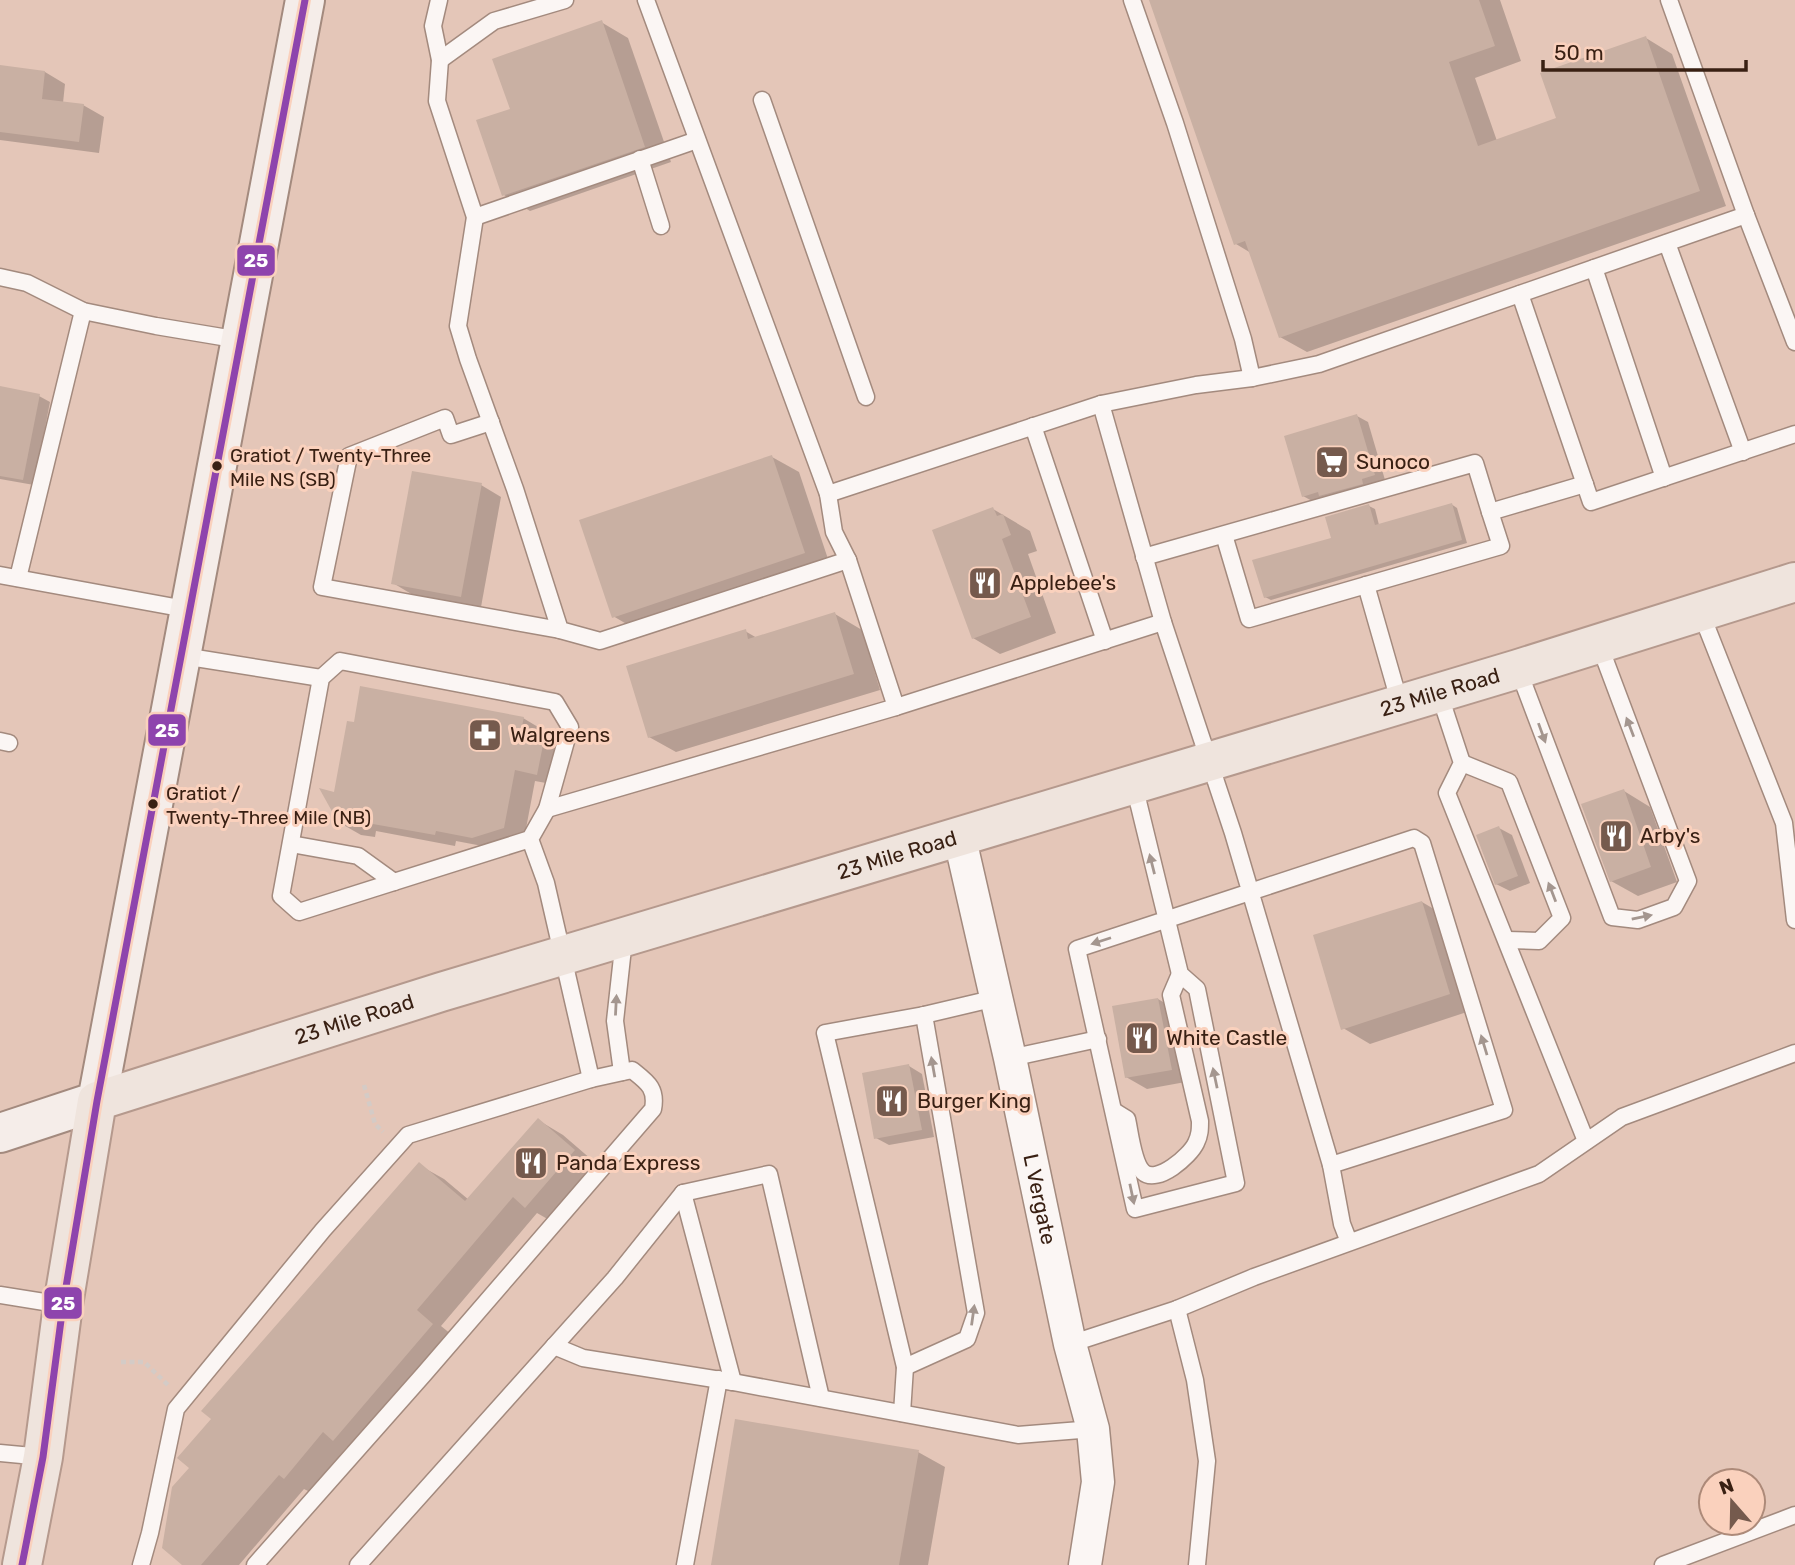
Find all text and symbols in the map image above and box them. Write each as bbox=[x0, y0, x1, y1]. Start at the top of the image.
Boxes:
scale bar bbox=[1543, 28, 1746, 72]
text: 50 m bbox=[1554, 40, 1604, 65]
line badge: 25 bbox=[236, 244, 276, 277]
text: 25 bbox=[244, 249, 268, 272]
supermarket icon: Sunoco bbox=[1313, 443, 1351, 481]
place label: Gratiot / Twenty-Three Mile NS (SB) bbox=[230, 444, 431, 491]
place label: Sunoco bbox=[1356, 449, 1430, 474]
marker: Gratiot / Twenty-Three Mile NS (SB) bbox=[210, 459, 224, 473]
restaurant icon: Applebee's bbox=[966, 564, 1004, 602]
place label: Applebee's bbox=[1010, 570, 1116, 595]
street label: 23 Mile Road bbox=[1377, 662, 1503, 722]
line badge: 25 bbox=[147, 713, 187, 747]
pharmacy icon: Walgreens bbox=[466, 716, 504, 754]
one-way arrow bbox=[1624, 716, 1635, 737]
text: 25 bbox=[155, 719, 179, 742]
place label: Walgreens bbox=[510, 722, 610, 747]
one-way arrow bbox=[1536, 723, 1547, 744]
place label: Gratiot / Twenty-Three Mile (NB) bbox=[166, 782, 371, 829]
marker: Gratiot / Twenty-Three Mile (NB) bbox=[146, 797, 160, 811]
restaurant icon: Arby's bbox=[1597, 817, 1635, 855]
place label: Arby's bbox=[1640, 823, 1701, 848]
street label: 23 Mile Road bbox=[834, 825, 960, 885]
one-way arrow bbox=[1147, 853, 1158, 875]
one-way arrow bbox=[1547, 881, 1558, 902]
one-way arrow bbox=[1632, 911, 1654, 922]
one-way arrow bbox=[1091, 936, 1112, 947]
street label: 23 Mile Road bbox=[291, 988, 417, 1050]
one-way arrow bbox=[611, 994, 622, 1016]
restaurant icon: White Castle bbox=[1123, 1019, 1161, 1057]
place label: White Castle bbox=[1166, 1025, 1287, 1050]
one-way arrow bbox=[1478, 1034, 1489, 1055]
one-way arrow bbox=[927, 1056, 938, 1078]
one-way arrow bbox=[1209, 1067, 1220, 1089]
restaurant icon: Burger King bbox=[873, 1082, 911, 1120]
place label: Burger King bbox=[917, 1088, 1031, 1113]
restaurant icon: Panda Express bbox=[512, 1144, 550, 1182]
place label: Panda Express bbox=[556, 1150, 700, 1175]
street label: L Vergate bbox=[1018, 1151, 1062, 1247]
one-way arrow bbox=[1126, 1183, 1137, 1205]
line badge: 25 bbox=[43, 1286, 83, 1320]
text: 25 bbox=[51, 1292, 75, 1315]
one-way arrow bbox=[967, 1304, 978, 1326]
north arrow bbox=[1697, 1467, 1767, 1537]
text: N bbox=[1716, 1473, 1737, 1500]

